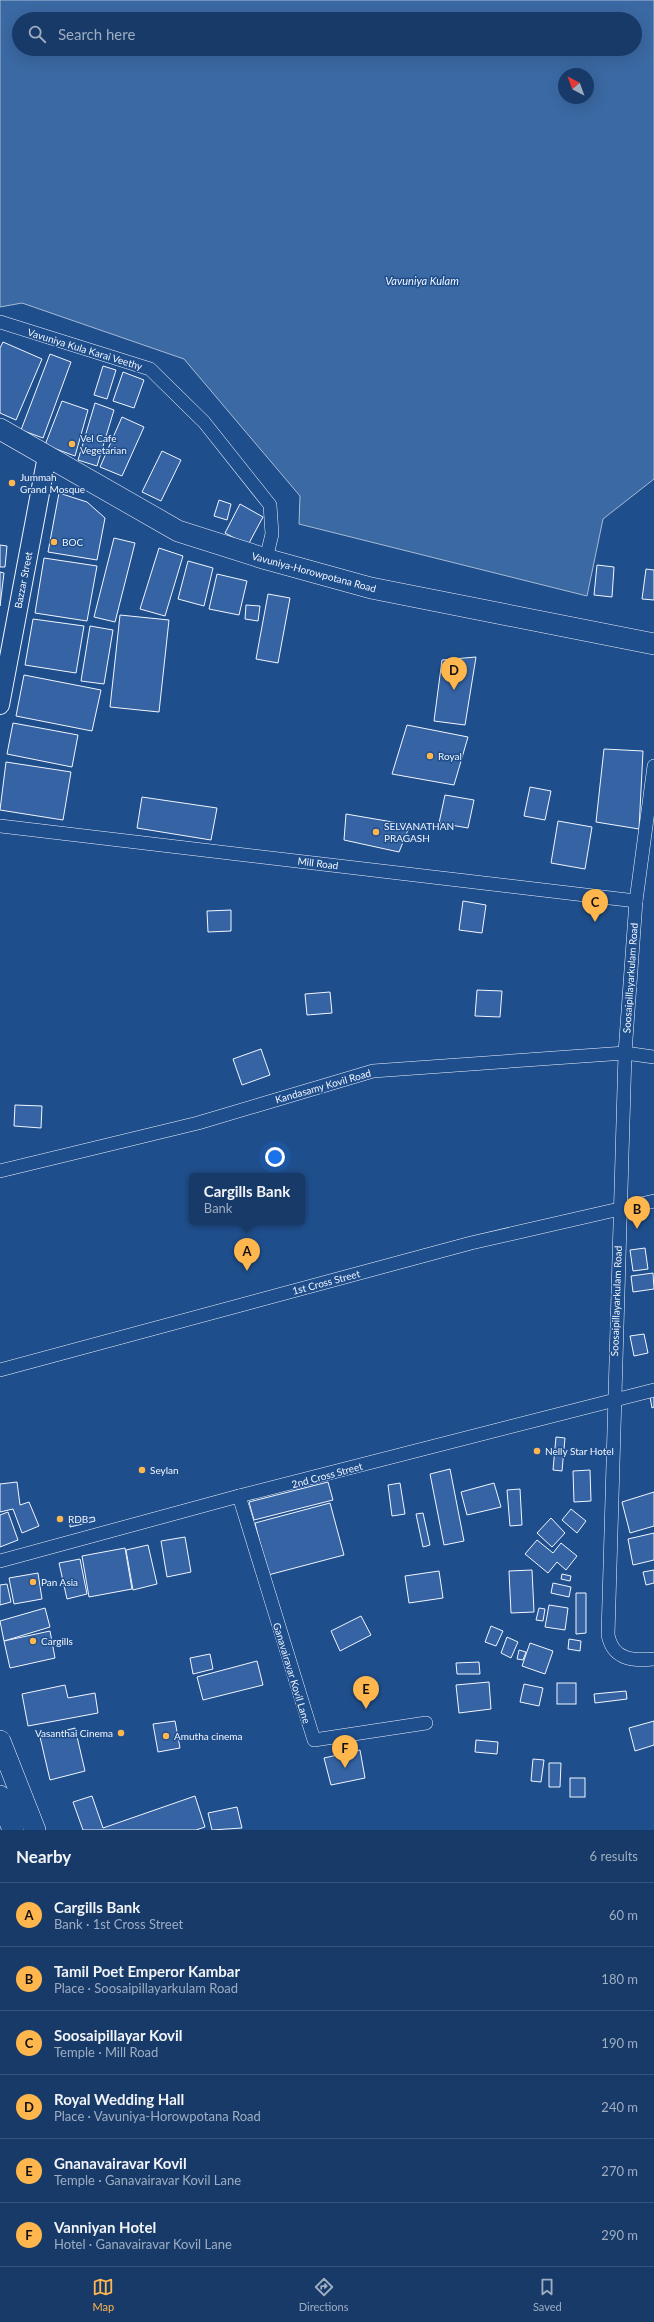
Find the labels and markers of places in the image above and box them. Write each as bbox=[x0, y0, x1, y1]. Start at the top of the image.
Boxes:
place label: Vel Cafe Vegetarian bbox=[80, 432, 127, 456]
marker: Vel Cafe Vegetarian bbox=[67, 439, 77, 449]
place label: Jummah Grand Mosque bbox=[20, 471, 85, 495]
marker: Jummah Grand Mosque bbox=[7, 478, 17, 488]
place label: BOC bbox=[62, 536, 83, 548]
marker: BOC bbox=[49, 537, 59, 547]
pin: D bbox=[441, 657, 467, 690]
place label: Royal bbox=[438, 750, 462, 762]
marker: Royal bbox=[425, 751, 435, 761]
place label: SELVANATHAN PRAGASH bbox=[384, 820, 454, 844]
marker: SELVANATHAN PRAGASH bbox=[371, 827, 381, 837]
pin: C bbox=[582, 889, 608, 922]
pin: B bbox=[624, 1196, 650, 1229]
pin: A bbox=[234, 1238, 260, 1271]
place label: Nelly Star Hotel bbox=[545, 1445, 614, 1457]
marker: Nelly Star Hotel bbox=[532, 1446, 542, 1456]
place label: Seylan bbox=[150, 1464, 179, 1476]
marker: Seylan bbox=[137, 1465, 147, 1475]
place label: RDB bbox=[68, 1513, 88, 1525]
marker: RDB bbox=[55, 1514, 65, 1524]
place label: Pan Asia bbox=[41, 1576, 78, 1588]
marker: Pan Asia bbox=[28, 1577, 38, 1587]
place label: Cargills bbox=[41, 1635, 73, 1647]
marker: Cargills bbox=[28, 1636, 38, 1646]
pin: E bbox=[353, 1676, 379, 1709]
place label: Vasanthai Cinema bbox=[35, 1727, 113, 1739]
marker: Vasanthai Cinema bbox=[116, 1728, 126, 1738]
place label: Amutha cinema bbox=[174, 1730, 243, 1742]
marker: Amutha cinema bbox=[161, 1731, 171, 1741]
pin: F bbox=[332, 1735, 358, 1768]

